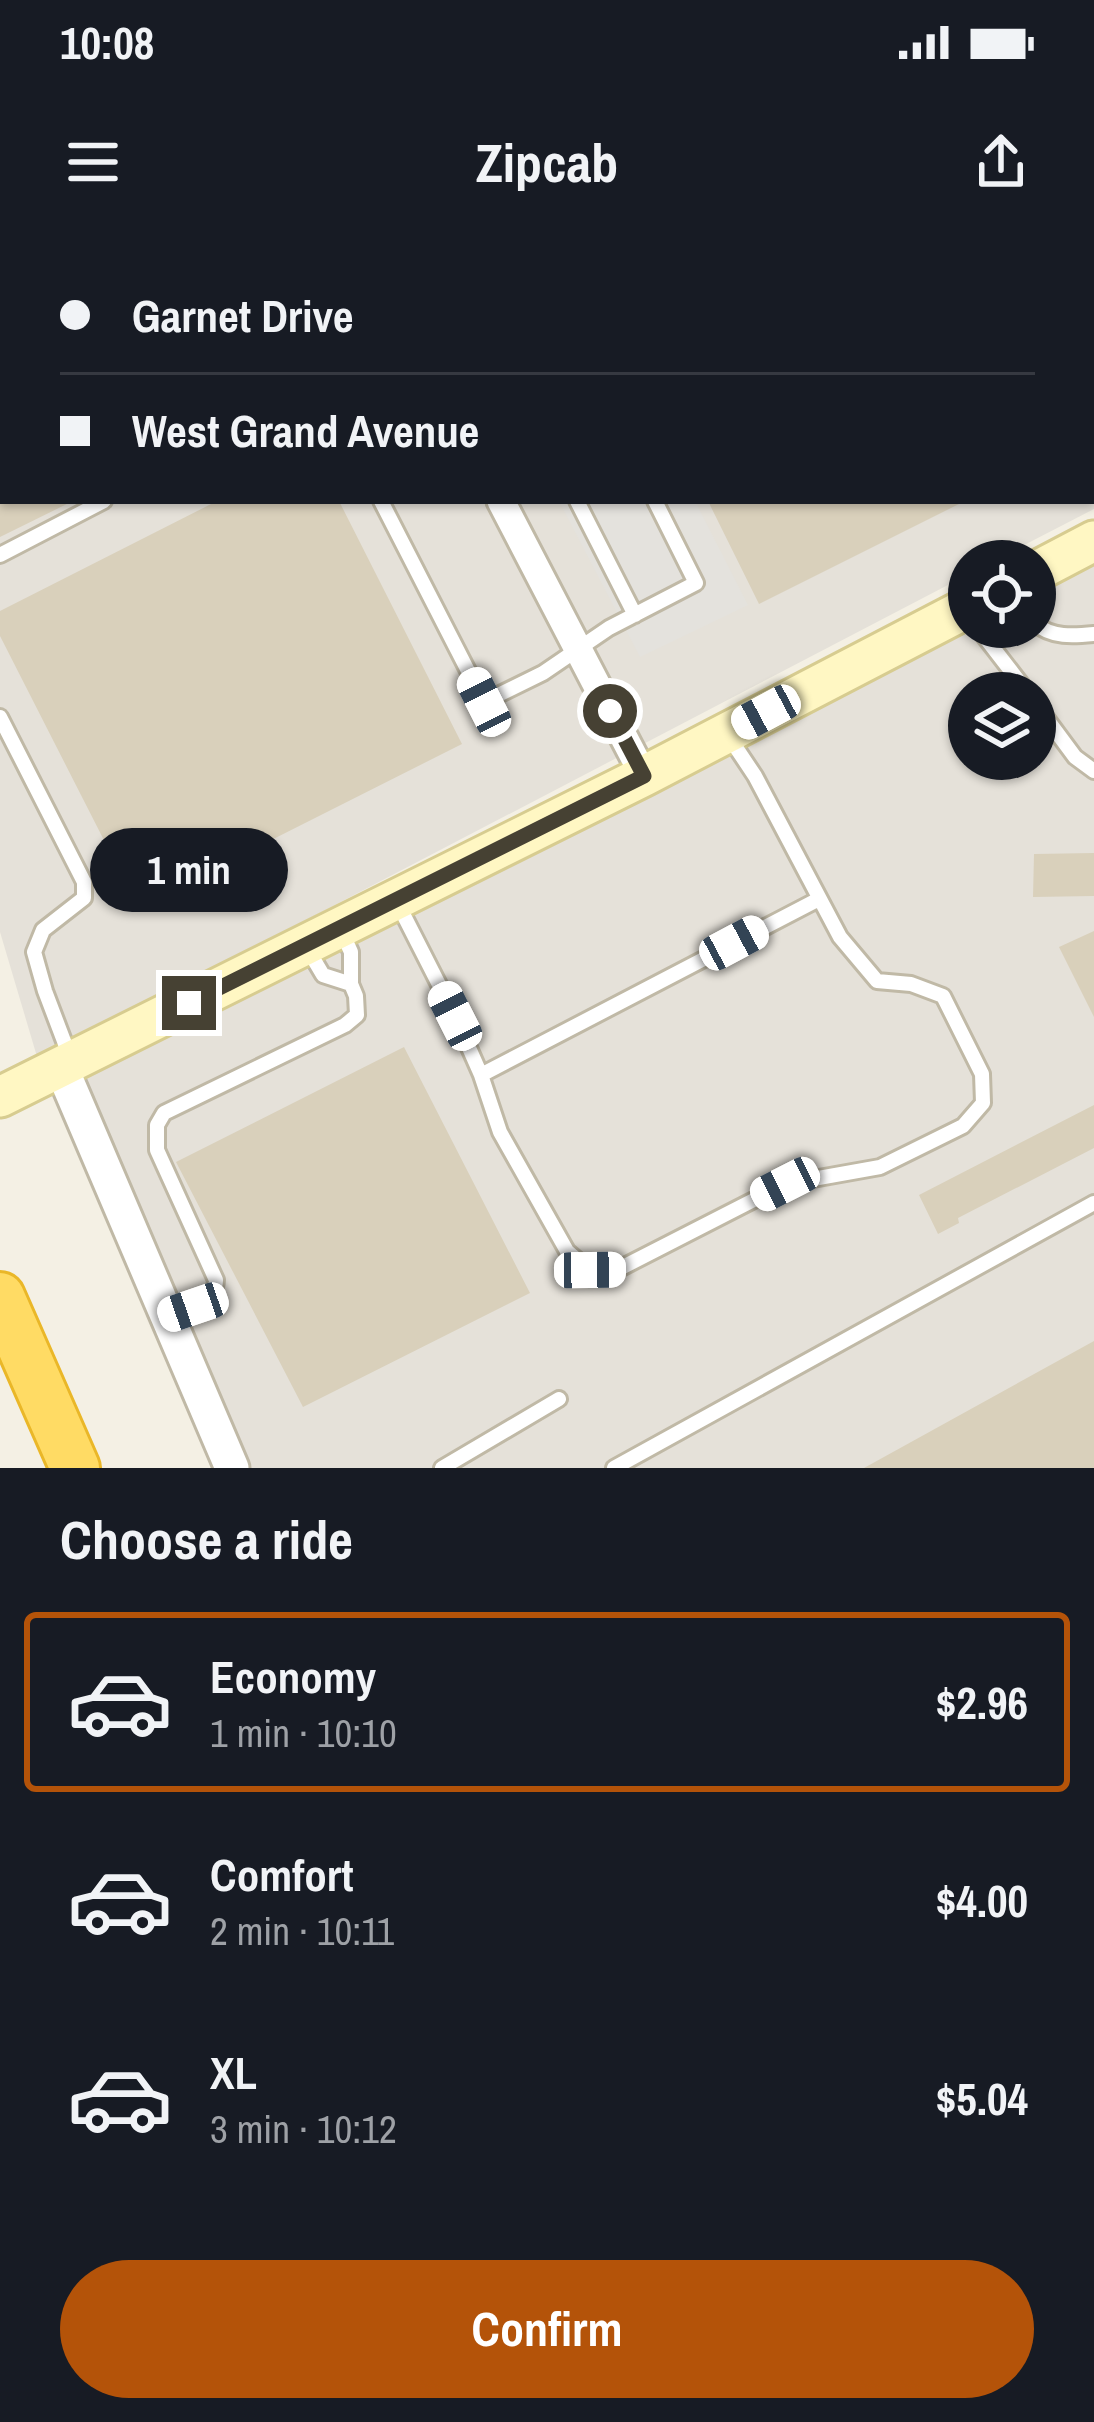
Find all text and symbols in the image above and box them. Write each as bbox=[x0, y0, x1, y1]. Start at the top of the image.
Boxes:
text: 10:08 bbox=[60, 12, 154, 73]
text: Zipcab bbox=[476, 126, 618, 199]
icon: menu bbox=[60, 129, 126, 195]
icon: share bbox=[968, 129, 1034, 195]
text: Garnet Drive bbox=[132, 285, 354, 346]
text: West Grand Avenue bbox=[132, 400, 479, 461]
map controls bbox=[948, 540, 1056, 780]
button: locate bbox=[948, 540, 1056, 648]
car bbox=[452, 662, 516, 742]
button: layers bbox=[948, 672, 1056, 780]
car bbox=[726, 679, 806, 745]
route start bbox=[583, 684, 637, 738]
callout: 1 min bbox=[90, 829, 288, 913]
text: 1 min bbox=[147, 844, 231, 896]
car bbox=[694, 910, 774, 976]
route end bbox=[162, 976, 216, 1030]
car bbox=[423, 976, 487, 1056]
car bbox=[745, 1152, 825, 1216]
car bbox=[554, 1251, 626, 1289]
car bbox=[153, 1278, 233, 1336]
text: Choose a ride bbox=[60, 1503, 353, 1576]
text: Economy bbox=[210, 1646, 376, 1707]
icon: car bbox=[66, 1648, 174, 1756]
text: $2.96 bbox=[936, 1672, 1028, 1733]
text: 1 min · 10:10 bbox=[210, 1707, 397, 1759]
text: Comfort bbox=[210, 1844, 353, 1905]
icon: car bbox=[66, 1846, 174, 1954]
text: $4.00 bbox=[936, 1870, 1028, 1931]
text: 2 min · 10:11 bbox=[210, 1905, 394, 1957]
text: XL bbox=[210, 2042, 257, 2103]
icon: car bbox=[66, 2044, 174, 2152]
text: $5.04 bbox=[936, 2068, 1028, 2129]
text: 3 min · 10:12 bbox=[210, 2103, 397, 2155]
button: Confirm bbox=[60, 2260, 1034, 2398]

